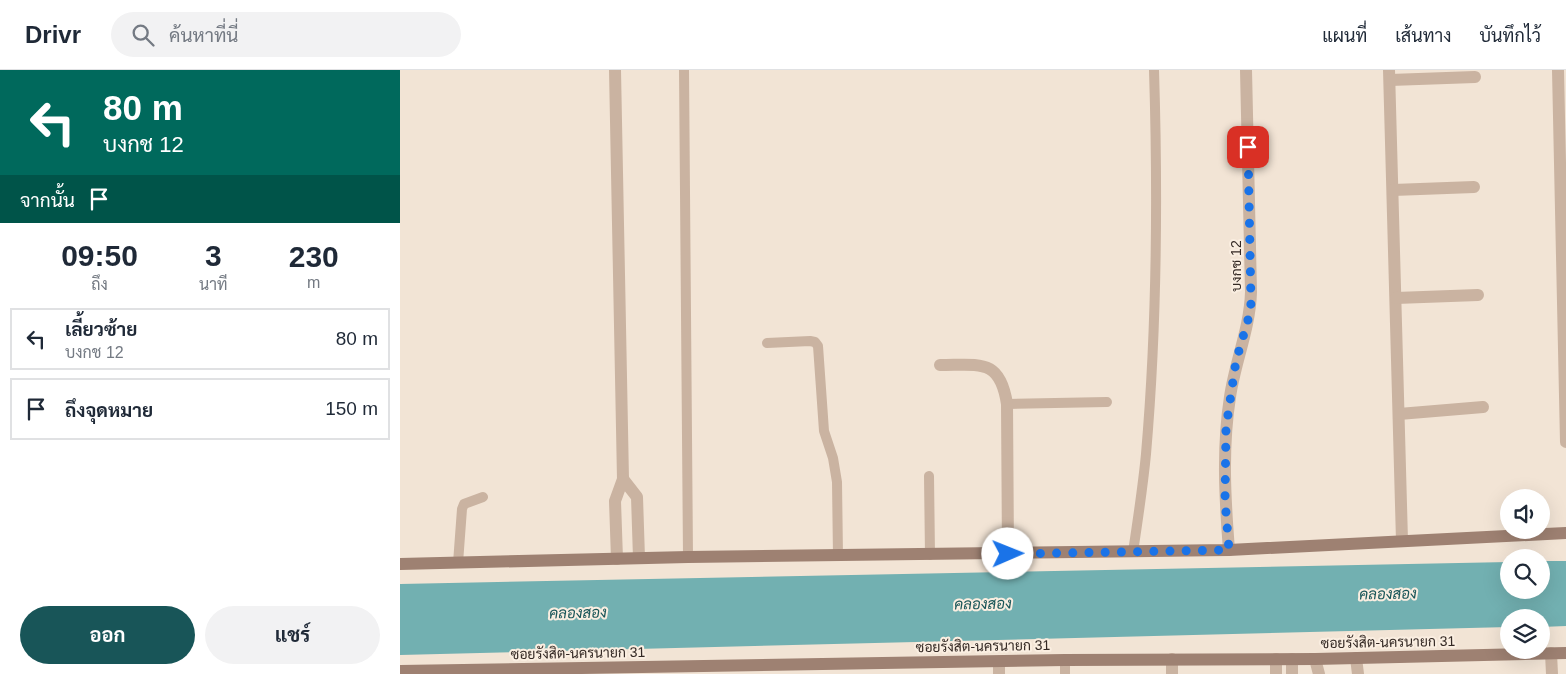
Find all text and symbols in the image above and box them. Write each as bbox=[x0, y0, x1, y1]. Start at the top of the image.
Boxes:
search box bbox=[111, 12, 461, 57]
text: Drivr bbox=[25, 21, 81, 48]
icon: search bbox=[129, 21, 157, 49]
text: ค้นหาที่นี่ bbox=[169, 25, 238, 46]
text: แผนที่ bbox=[1322, 26, 1367, 46]
text: เส้นทาง bbox=[1395, 26, 1451, 46]
text: บันทึกไว้ bbox=[1479, 26, 1541, 46]
text: 80 m bbox=[103, 88, 183, 127]
icon: left bbox=[20, 90, 85, 155]
pin bbox=[1227, 126, 1269, 168]
text: บงกช 12 bbox=[103, 132, 184, 157]
icon: arrive bbox=[1234, 133, 1262, 161]
icon: arrive bbox=[85, 185, 113, 213]
text: จากนั้น bbox=[20, 190, 75, 211]
text: 09:50 bbox=[61, 239, 138, 272]
text: 3 bbox=[205, 239, 222, 272]
text: 230 bbox=[289, 240, 339, 273]
street label: บงกช 12 bbox=[1228, 240, 1244, 292]
text: m bbox=[307, 274, 320, 291]
text: ถึง bbox=[91, 276, 108, 293]
text: นาที bbox=[199, 276, 228, 293]
text: เลี้ยวซ้าย bbox=[65, 319, 137, 340]
icon: left bbox=[22, 325, 50, 353]
text: 80 m bbox=[336, 328, 378, 349]
text: บงกช 12 bbox=[65, 344, 124, 361]
icon: arrive bbox=[22, 395, 50, 423]
text: 150 m bbox=[325, 398, 378, 419]
text: ถึงจุดหมาย bbox=[65, 400, 153, 421]
map controls bbox=[1500, 489, 1550, 659]
button: sound bbox=[1500, 489, 1550, 539]
position arrow bbox=[981, 527, 1033, 579]
button: search bbox=[1500, 549, 1550, 599]
water label: คลองสอง bbox=[1359, 584, 1417, 603]
water label: คลองสอง bbox=[954, 594, 1012, 613]
water label: คลองสอง bbox=[549, 603, 607, 622]
button: ออก bbox=[20, 606, 195, 664]
button: แชร์ bbox=[205, 606, 380, 664]
button: layers bbox=[1500, 609, 1550, 659]
street label: ซอยรังสิต-นครนายก 31 bbox=[1321, 633, 1456, 651]
street label: ซอยรังสิต-นครนายก 31 bbox=[916, 637, 1051, 655]
street label: ซอยรังสิต-นครนายก 31 bbox=[511, 644, 646, 662]

